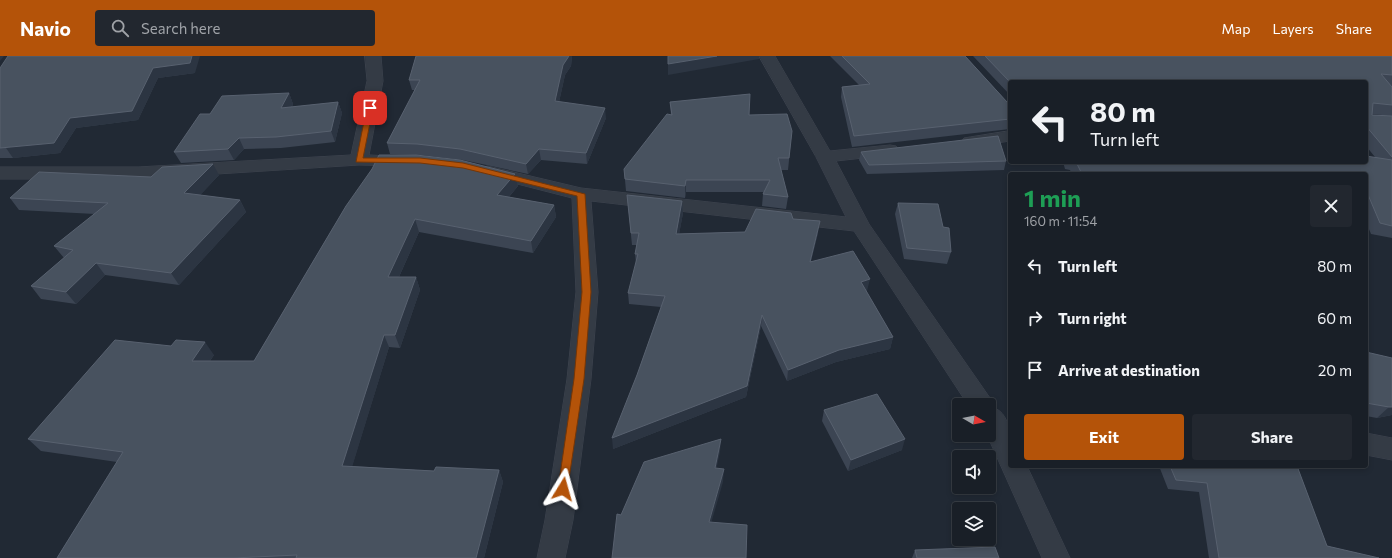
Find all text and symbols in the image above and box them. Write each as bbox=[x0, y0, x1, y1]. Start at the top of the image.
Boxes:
search box bbox=[95, 10, 375, 46]
text: Navio bbox=[20, 17, 71, 40]
icon: search bbox=[109, 17, 131, 39]
text: Search here bbox=[141, 19, 220, 37]
text: Map bbox=[1222, 20, 1250, 37]
text: Layers bbox=[1272, 20, 1314, 37]
text: Share bbox=[1336, 20, 1372, 37]
pin bbox=[353, 91, 387, 125]
text: 80 m bbox=[1090, 94, 1156, 128]
icon: left bbox=[1024, 96, 1076, 148]
icon: arrive bbox=[359, 97, 381, 119]
text: Turn left bbox=[1090, 128, 1159, 150]
text: 1 min bbox=[1024, 183, 1081, 212]
button: close bbox=[1310, 185, 1352, 227]
text: 160 m · 11:54 bbox=[1024, 213, 1097, 229]
icon: left bbox=[1024, 255, 1046, 277]
text: Turn left bbox=[1058, 257, 1117, 275]
text: 80 m bbox=[1317, 257, 1352, 275]
icon: right bbox=[1024, 307, 1046, 329]
text: Turn right bbox=[1058, 309, 1127, 327]
text: 60 m bbox=[1317, 309, 1352, 327]
icon: arrive bbox=[1024, 359, 1046, 381]
text: Arrive at destination bbox=[1058, 361, 1200, 379]
text: 20 m bbox=[1318, 361, 1352, 379]
north arrow bbox=[952, 398, 996, 442]
map controls bbox=[952, 398, 996, 546]
button: Exit bbox=[1024, 414, 1184, 460]
button: Share bbox=[1192, 414, 1352, 460]
button: sound bbox=[952, 450, 996, 494]
position arrow bbox=[542, 468, 584, 510]
button: layers bbox=[952, 502, 996, 546]

